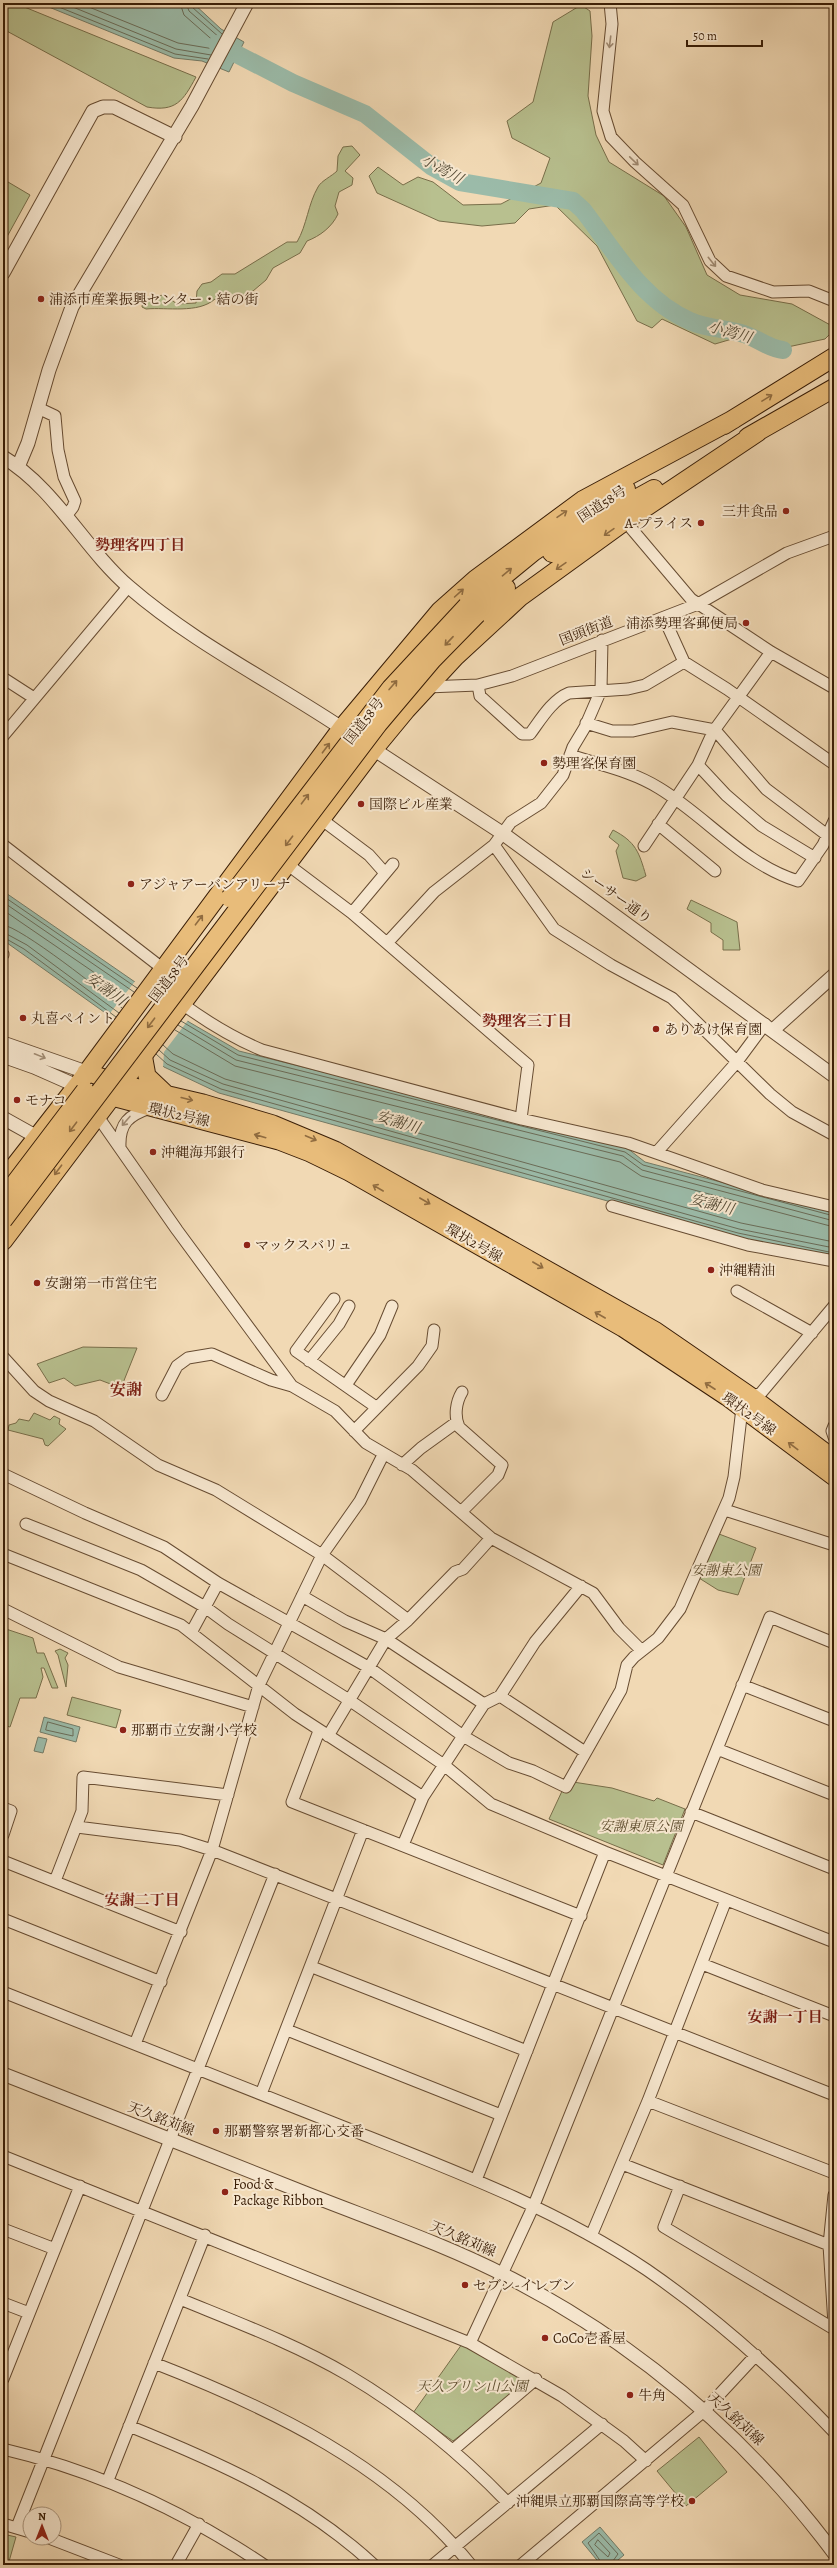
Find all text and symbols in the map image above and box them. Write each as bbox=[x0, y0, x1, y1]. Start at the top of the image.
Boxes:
scale bar bbox=[687, 22, 762, 48]
text: 50 m bbox=[693, 28, 717, 44]
one-way arrow bbox=[606, 35, 614, 48]
water label: 小湾川 bbox=[417, 149, 468, 190]
one-way arrow bbox=[629, 156, 639, 166]
one-way arrow bbox=[708, 256, 716, 267]
place label: 浦添市産業振興センター・結の街 bbox=[49, 290, 258, 309]
marker: 浦添市産業振興センター・結の街 bbox=[36, 294, 46, 304]
water label: 小湾川 bbox=[706, 316, 756, 348]
one-way arrow bbox=[761, 394, 773, 402]
street label: 国道58号 bbox=[574, 481, 630, 527]
place label: 三井食品 bbox=[722, 502, 778, 521]
marker: 三井食品 bbox=[781, 506, 791, 516]
one-way arrow bbox=[557, 510, 568, 518]
place label: A-プライス bbox=[624, 514, 693, 533]
marker: A-プライス bbox=[696, 518, 706, 528]
one-way arrow bbox=[603, 528, 614, 536]
district label: 勢理客四丁目 bbox=[95, 535, 185, 555]
one-way arrow bbox=[555, 562, 566, 570]
one-way arrow bbox=[502, 567, 513, 576]
one-way arrow bbox=[454, 589, 465, 598]
street label: 国頭街道 bbox=[556, 612, 616, 650]
place label: 浦添勢理客郵便局 bbox=[626, 614, 738, 633]
marker: 浦添勢理客郵便局 bbox=[741, 618, 751, 628]
one-way arrow bbox=[444, 636, 454, 646]
one-way arrow bbox=[389, 680, 398, 690]
street label: 国道58号 bbox=[340, 694, 388, 748]
one-way arrow bbox=[322, 743, 331, 754]
place label: 勢理客保育園 bbox=[552, 754, 636, 773]
marker: 勢理客保育園 bbox=[539, 758, 549, 768]
one-way arrow bbox=[301, 793, 309, 804]
place label: 国際ビル産業 bbox=[369, 795, 453, 814]
marker: 国際ビル産業 bbox=[356, 799, 366, 809]
one-way arrow bbox=[285, 836, 293, 847]
street label: シーサー通り bbox=[576, 864, 656, 928]
place label: アジャアーバンアリーナ bbox=[139, 875, 290, 894]
marker: アジャアーバンアリーナ bbox=[126, 879, 136, 889]
one-way arrow bbox=[194, 914, 203, 925]
street label: 国道58号 bbox=[145, 951, 193, 1007]
water label: 安謝川 bbox=[82, 968, 132, 1011]
place label: 丸喜ペイント bbox=[31, 1009, 115, 1028]
district label: 勢理客三丁目 bbox=[482, 1011, 572, 1031]
marker: 丸喜ペイント bbox=[18, 1013, 28, 1023]
one-way arrow bbox=[147, 1017, 156, 1028]
place label: ありあけ保育園 bbox=[664, 1020, 762, 1039]
marker: ありあけ保育園 bbox=[651, 1024, 661, 1034]
one-way arrow bbox=[33, 1052, 45, 1060]
place label: モナコ bbox=[25, 1091, 66, 1110]
marker: モナコ bbox=[12, 1095, 22, 1105]
one-way arrow bbox=[180, 1096, 193, 1104]
street label: 環状2号線 bbox=[146, 1099, 212, 1131]
water label: 安謝川 bbox=[374, 1106, 424, 1139]
one-way arrow bbox=[122, 1116, 131, 1126]
one-way arrow bbox=[69, 1121, 77, 1132]
one-way arrow bbox=[253, 1132, 266, 1139]
one-way arrow bbox=[305, 1135, 317, 1143]
place label: 沖縄海邦銀行 bbox=[161, 1143, 245, 1162]
marker: 沖縄海邦銀行 bbox=[148, 1147, 158, 1157]
one-way arrow bbox=[53, 1164, 62, 1175]
one-way arrow bbox=[372, 1184, 384, 1192]
water label: 安謝川 bbox=[688, 1189, 738, 1220]
one-way arrow bbox=[419, 1197, 431, 1205]
street label: 環状2号線 bbox=[442, 1219, 506, 1267]
place label: マックスバリュ bbox=[255, 1236, 352, 1255]
marker: マックスバリュ bbox=[242, 1240, 252, 1250]
one-way arrow bbox=[532, 1261, 544, 1269]
place label: 沖縄精油 bbox=[719, 1261, 775, 1280]
marker: 沖縄精油 bbox=[706, 1265, 716, 1275]
place label: 安謝第一市営住宅 bbox=[45, 1274, 157, 1293]
marker: 安謝第一市営住宅 bbox=[32, 1278, 42, 1288]
one-way arrow bbox=[594, 1311, 606, 1319]
district label: 安謝 bbox=[110, 1379, 143, 1401]
one-way arrow bbox=[704, 1381, 715, 1390]
street label: 環状2号線 bbox=[718, 1388, 780, 1440]
one-way arrow bbox=[788, 1442, 799, 1451]
park label: 安謝東公園 bbox=[691, 1561, 763, 1580]
place label: 那覇市立安謝小学校 bbox=[131, 1721, 257, 1740]
marker: 那覇市立安謝小学校 bbox=[118, 1725, 128, 1735]
park label: 安謝東原公園 bbox=[599, 1817, 685, 1836]
district label: 安謝二丁目 bbox=[104, 1890, 180, 1910]
district label: 安謝一丁目 bbox=[747, 2007, 823, 2027]
street label: 天久銘苅線 bbox=[125, 2098, 197, 2140]
place label: 那覇警察署新都心交番 bbox=[224, 2122, 364, 2141]
marker: 那覇警察署新都心交番 bbox=[211, 2126, 221, 2136]
place label: Food & Package Ribbon bbox=[233, 2175, 324, 2210]
marker: Food & Package Ribbon bbox=[220, 2187, 230, 2197]
street label: 天久銘苅線 bbox=[427, 2217, 499, 2261]
place label: セブン-イレブン bbox=[473, 2276, 575, 2295]
marker: セブン-イレブン bbox=[460, 2280, 470, 2290]
place label: CoCo壱番屋 bbox=[553, 2329, 626, 2348]
marker: CoCo壱番屋 bbox=[540, 2333, 550, 2343]
park label: 天久プリン山公園 bbox=[416, 2377, 530, 2396]
place label: 牛角 bbox=[638, 2386, 666, 2405]
street label: 天久銘苅線 bbox=[704, 2388, 768, 2450]
marker: 牛角 bbox=[625, 2390, 635, 2400]
place label: 沖縄県立那覇国際高等学校 bbox=[516, 2492, 684, 2511]
marker: 沖縄県立那覇国際高等学校 bbox=[687, 2496, 697, 2506]
north arrow bbox=[22, 2506, 62, 2546]
text: N bbox=[38, 2509, 46, 2524]

